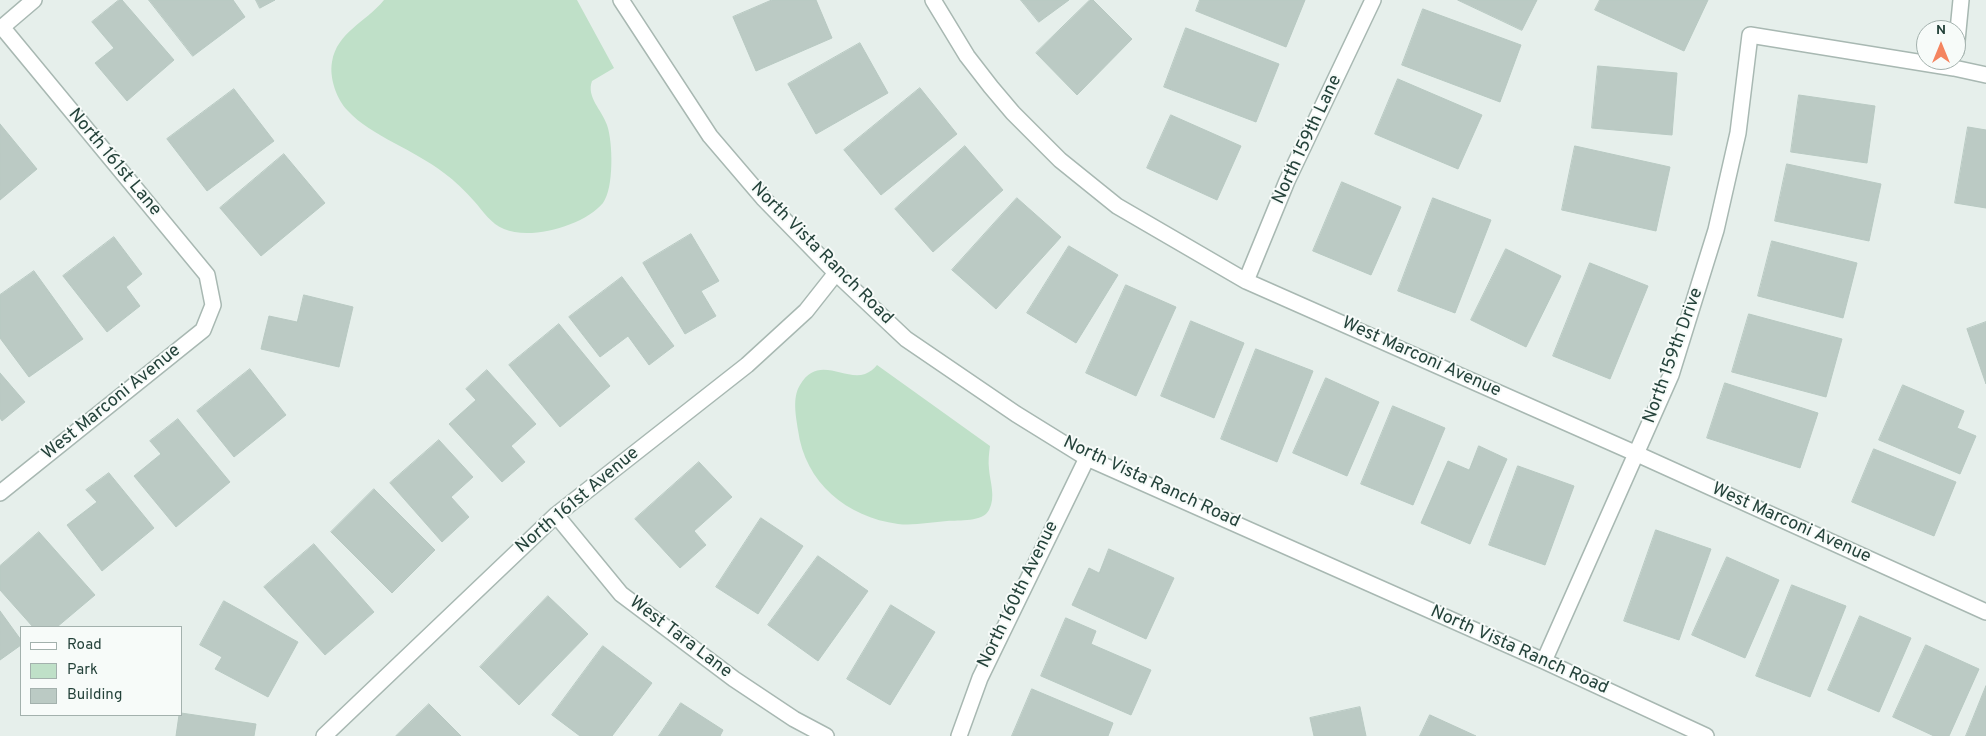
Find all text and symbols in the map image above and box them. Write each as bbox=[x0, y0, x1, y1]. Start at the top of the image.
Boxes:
north arrow bbox=[1916, 20, 1966, 70]
text: N bbox=[1936, 22, 1946, 39]
street label: North 159th Lane bbox=[1269, 72, 1347, 208]
street label: North 161st Lane bbox=[63, 105, 165, 221]
street label: North Vista Ranch Road bbox=[745, 178, 897, 330]
street label: North 159th Drive bbox=[1639, 285, 1709, 427]
street label: West Marconi Avenue bbox=[1338, 313, 1504, 403]
street label: West Marconi Avenue bbox=[38, 340, 186, 466]
street label: North Vista Ranch Road bbox=[1059, 433, 1243, 533]
street label: North 161st Avenue bbox=[512, 443, 644, 559]
street label: West Marconi Avenue bbox=[1708, 479, 1874, 569]
street label: North 160th Avenue bbox=[974, 518, 1064, 672]
street label: West Tara Lane bbox=[624, 592, 736, 684]
street label: North Vista Ranch Road bbox=[1427, 602, 1611, 700]
legend bbox=[20, 626, 182, 716]
text: Road bbox=[67, 636, 102, 655]
text: Park bbox=[67, 661, 98, 680]
text: Building bbox=[67, 686, 122, 705]

